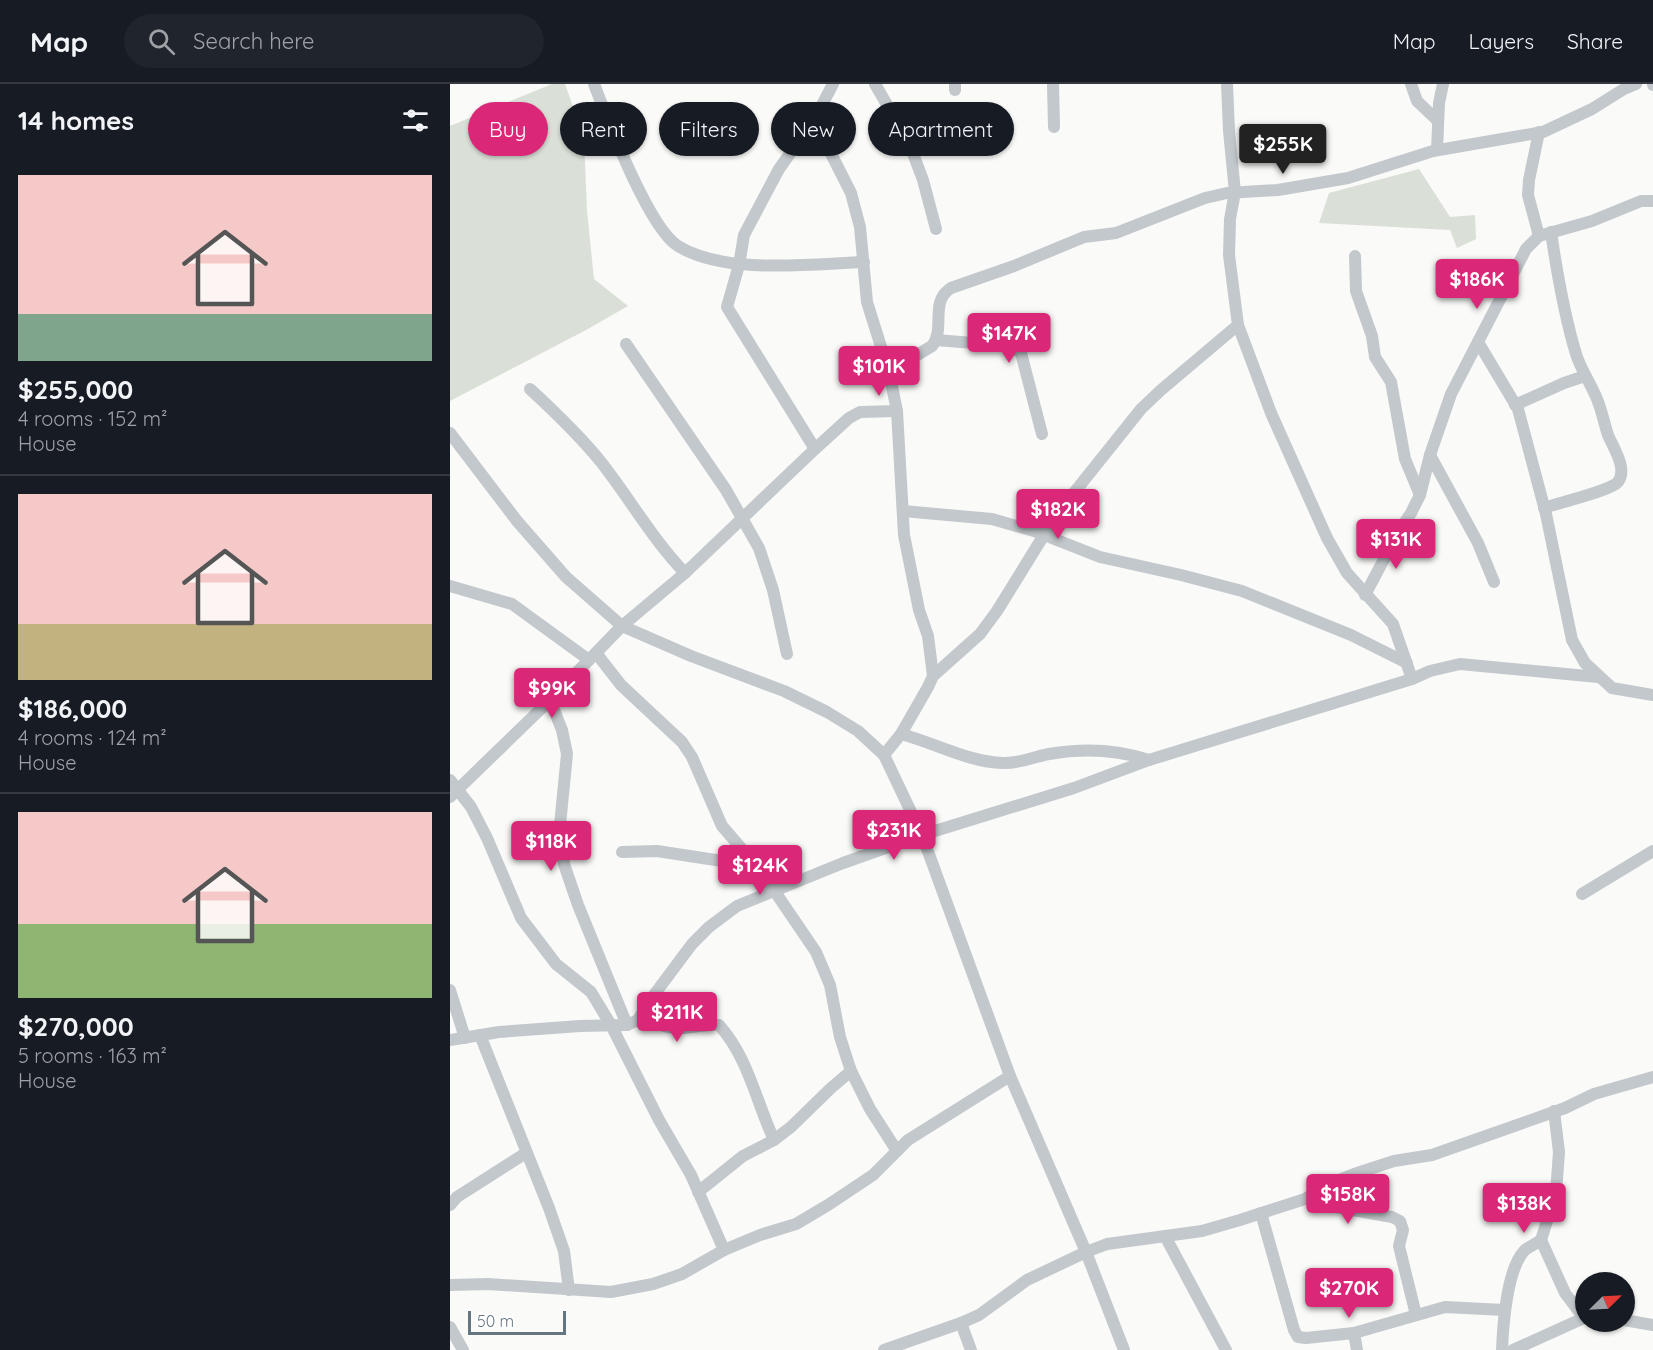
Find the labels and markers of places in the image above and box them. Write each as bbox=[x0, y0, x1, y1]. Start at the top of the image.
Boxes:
pin: $255K bbox=[1241, 124, 1325, 175]
pin: $186K bbox=[1435, 259, 1519, 310]
pin: $147K bbox=[967, 313, 1051, 364]
pin: $101K bbox=[837, 346, 921, 397]
pin: $182K bbox=[1016, 489, 1100, 540]
pin: $131K bbox=[1354, 519, 1438, 570]
pin: $99K bbox=[516, 668, 588, 719]
pin: $231K bbox=[852, 810, 936, 861]
pin: $118K bbox=[509, 821, 593, 872]
pin: $124K bbox=[718, 845, 802, 896]
pin: $211K bbox=[635, 992, 719, 1043]
pin: $158K bbox=[1306, 1174, 1390, 1225]
pin: $138K bbox=[1482, 1183, 1566, 1234]
pin: $270K bbox=[1307, 1268, 1391, 1319]

